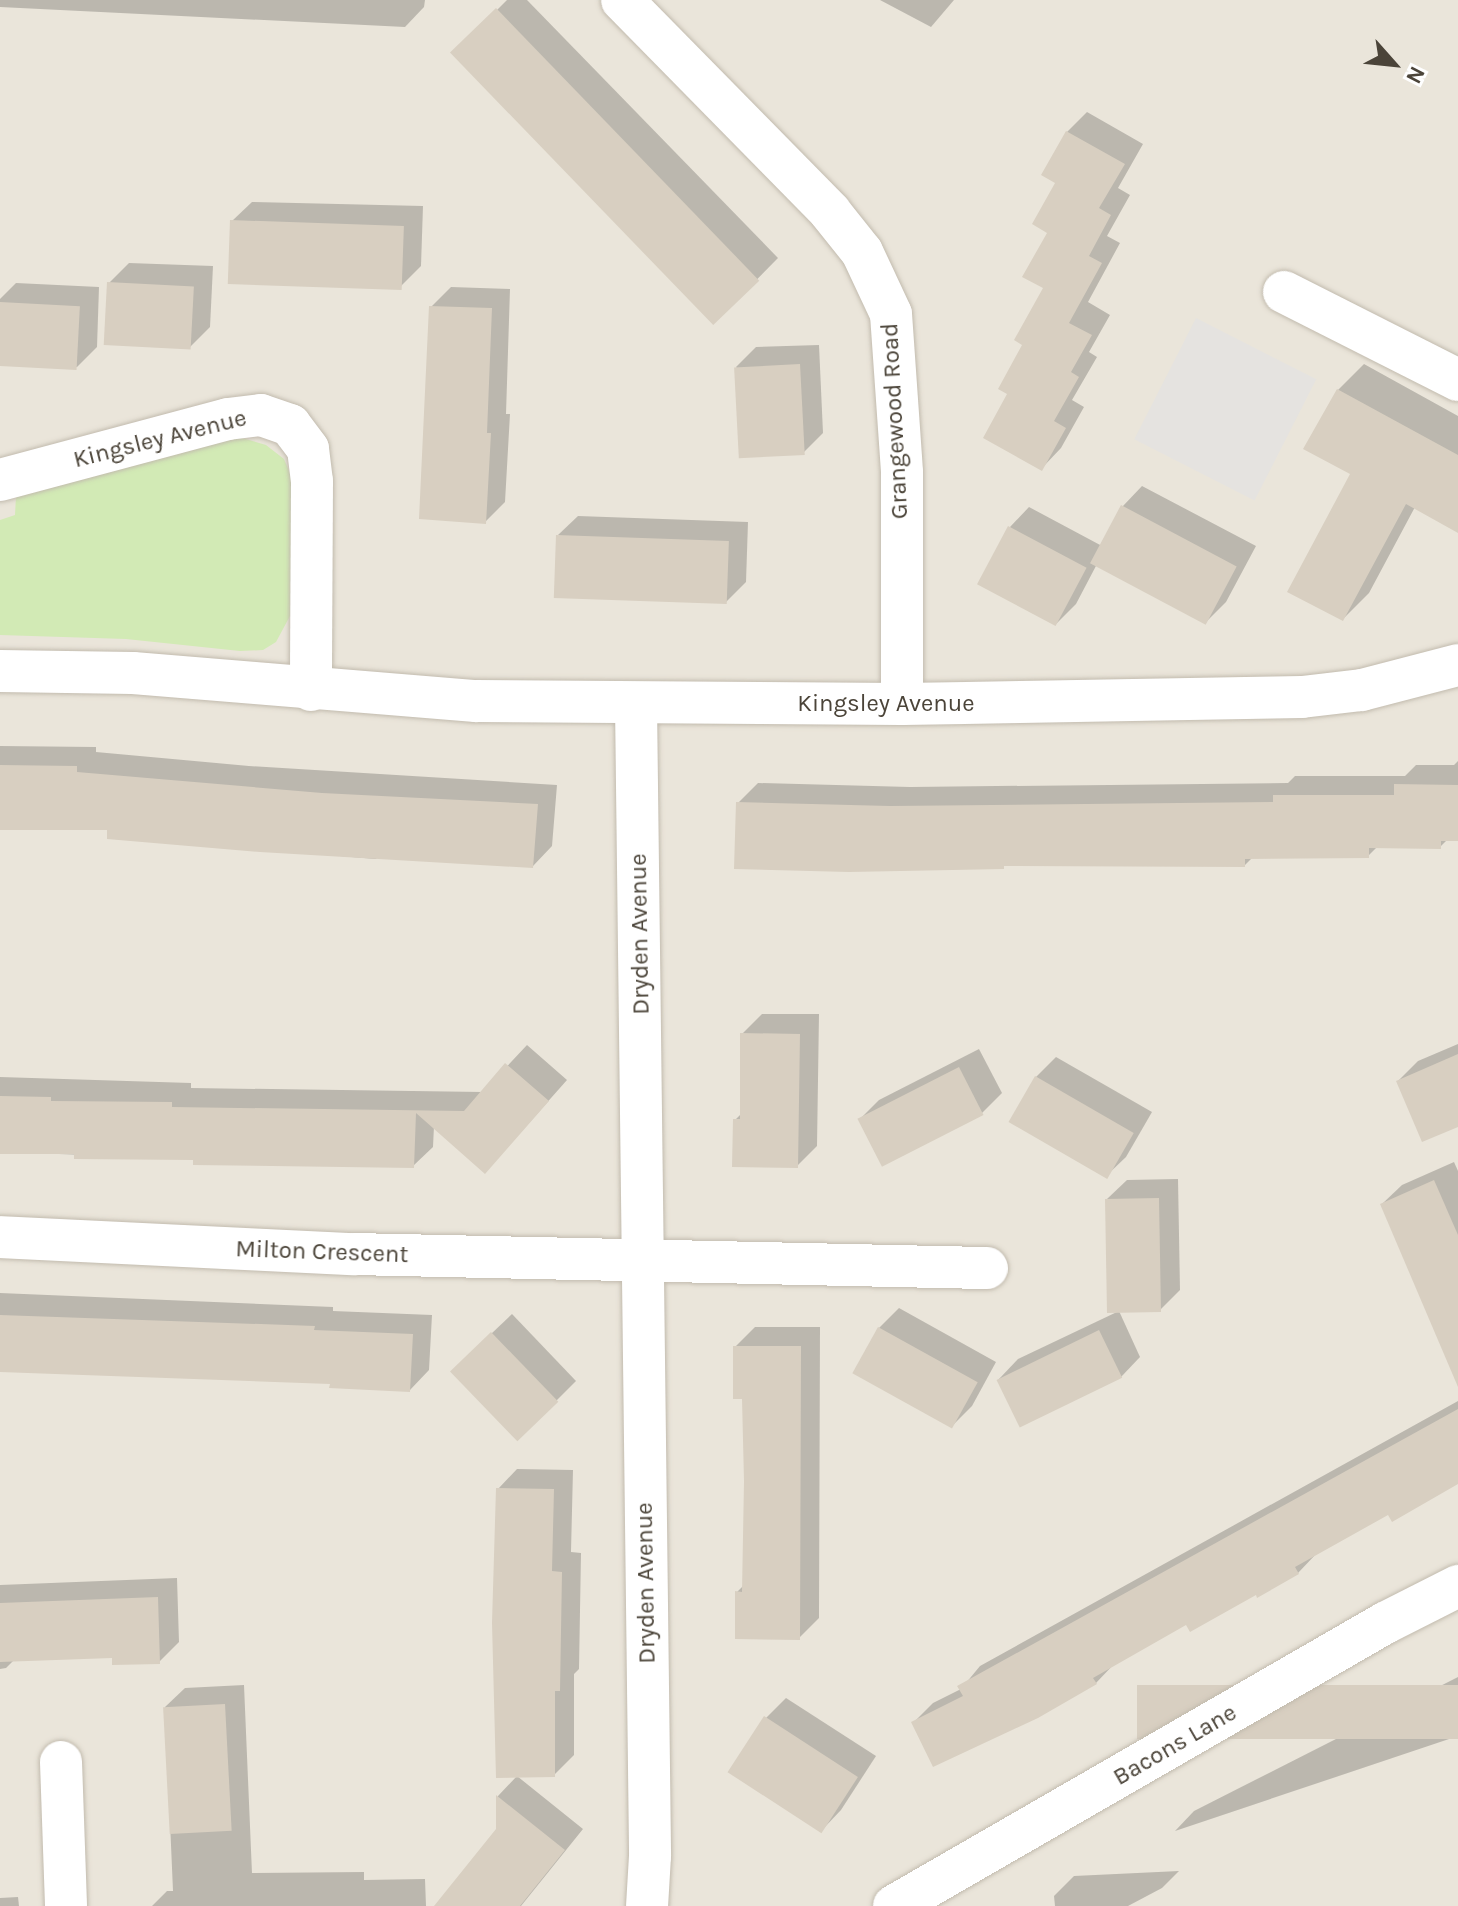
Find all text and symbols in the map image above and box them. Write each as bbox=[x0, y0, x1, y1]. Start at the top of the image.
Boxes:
north arrow bbox=[1354, 24, 1434, 104]
text: N bbox=[1400, 62, 1431, 88]
street label: Grangewood Road bbox=[875, 322, 915, 520]
street label: Kingsley Avenue bbox=[71, 404, 249, 474]
street label: Kingsley Avenue bbox=[797, 690, 975, 718]
street label: Dryden Avenue bbox=[624, 853, 656, 1015]
street label: Milton Crescent bbox=[235, 1235, 409, 1269]
street label: Dryden Avenue bbox=[630, 1502, 662, 1664]
street label: Bacons Lane bbox=[1108, 1698, 1242, 1792]

